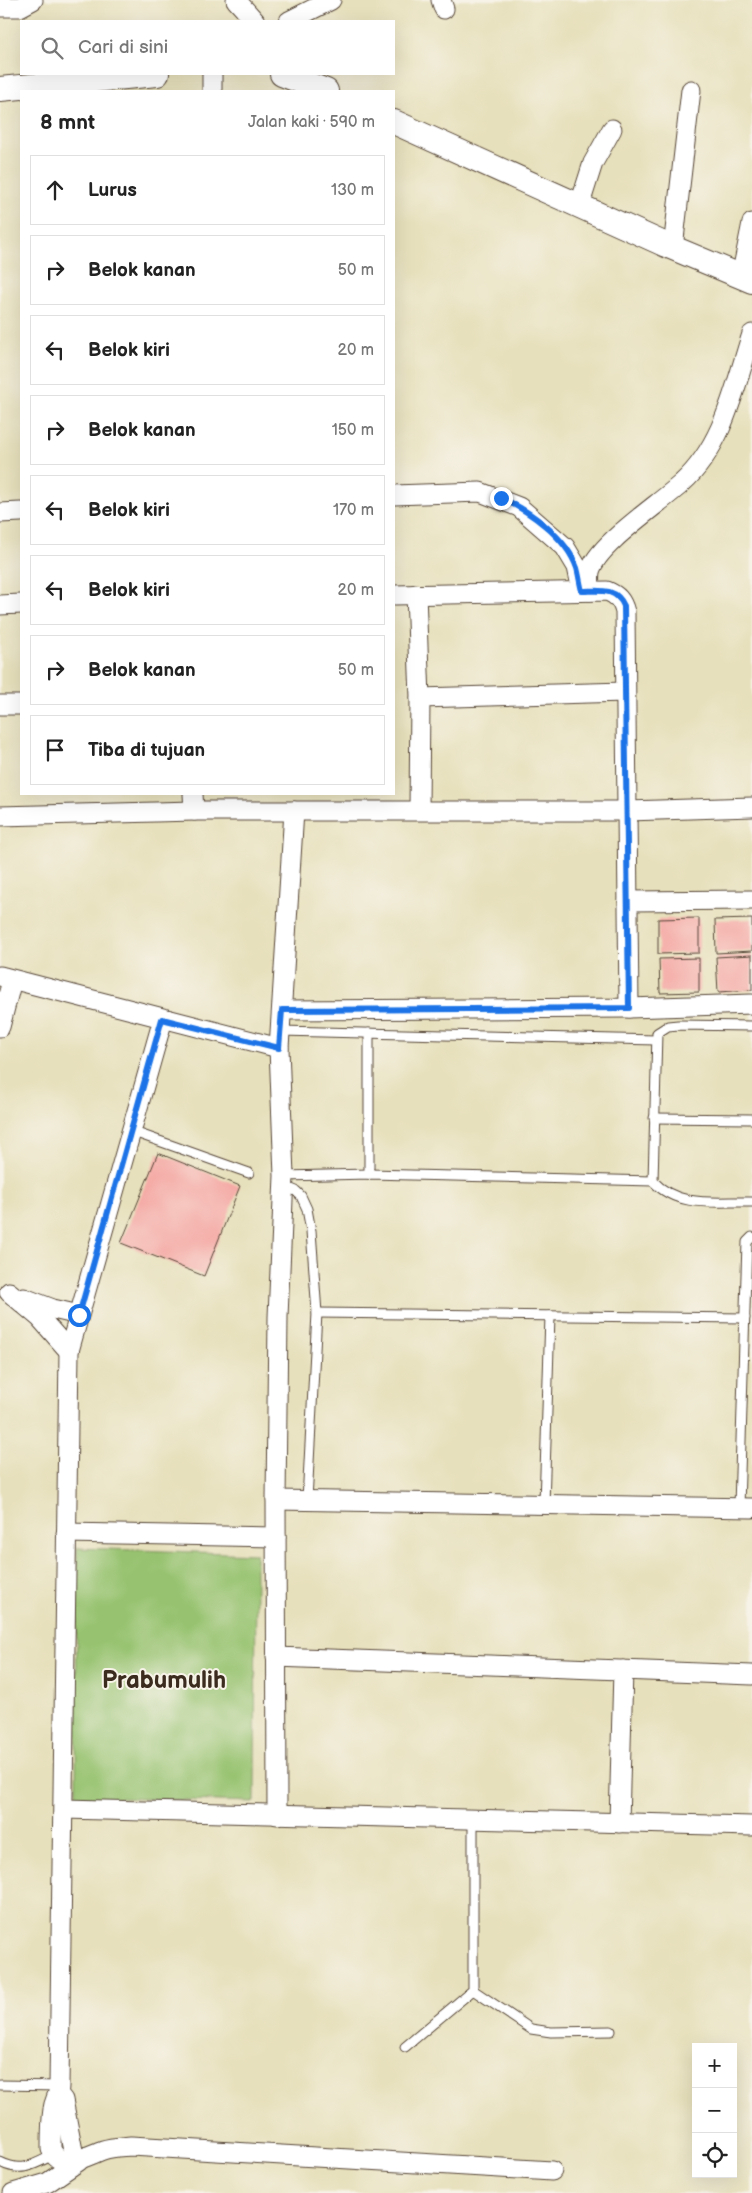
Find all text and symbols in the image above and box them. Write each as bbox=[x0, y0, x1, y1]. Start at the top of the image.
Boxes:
search box bbox=[20, 20, 395, 75]
icon: search bbox=[38, 34, 66, 62]
text: Cari di sini bbox=[78, 36, 168, 59]
text: 8 mnt bbox=[40, 110, 95, 135]
text: Jalan kaki · 590 m bbox=[248, 113, 375, 132]
icon: ahead bbox=[41, 176, 69, 204]
text: Lurus bbox=[88, 179, 137, 202]
text: 130 m bbox=[331, 181, 374, 200]
icon: right bbox=[41, 256, 69, 284]
text: Belok kanan bbox=[88, 259, 196, 282]
text: 50 m bbox=[338, 261, 374, 280]
icon: left bbox=[41, 336, 69, 364]
text: Belok kiri bbox=[88, 339, 170, 362]
text: 20 m bbox=[338, 341, 374, 360]
icon: right bbox=[41, 416, 69, 444]
text: Belok kanan bbox=[88, 419, 196, 442]
text: 150 m bbox=[332, 421, 374, 440]
route end bbox=[490, 487, 513, 510]
icon: left bbox=[41, 496, 69, 524]
text: Belok kiri bbox=[88, 499, 170, 522]
text: 170 m bbox=[333, 501, 374, 520]
icon: left bbox=[41, 576, 69, 604]
text: Belok kiri bbox=[88, 579, 170, 602]
text: 20 m bbox=[338, 581, 374, 600]
icon: right bbox=[41, 656, 69, 684]
text: Belok kanan bbox=[88, 659, 196, 682]
text: 50 m bbox=[338, 661, 374, 680]
icon: arrive bbox=[41, 736, 69, 764]
text: Tiba di tujuan bbox=[88, 739, 205, 762]
route start bbox=[68, 1304, 91, 1327]
district label: Prabumulih bbox=[102, 1666, 226, 1695]
map controls bbox=[692, 2043, 737, 2178]
button: + bbox=[692, 2043, 737, 2088]
button: − bbox=[692, 2088, 737, 2133]
button: locate bbox=[692, 2133, 737, 2178]

